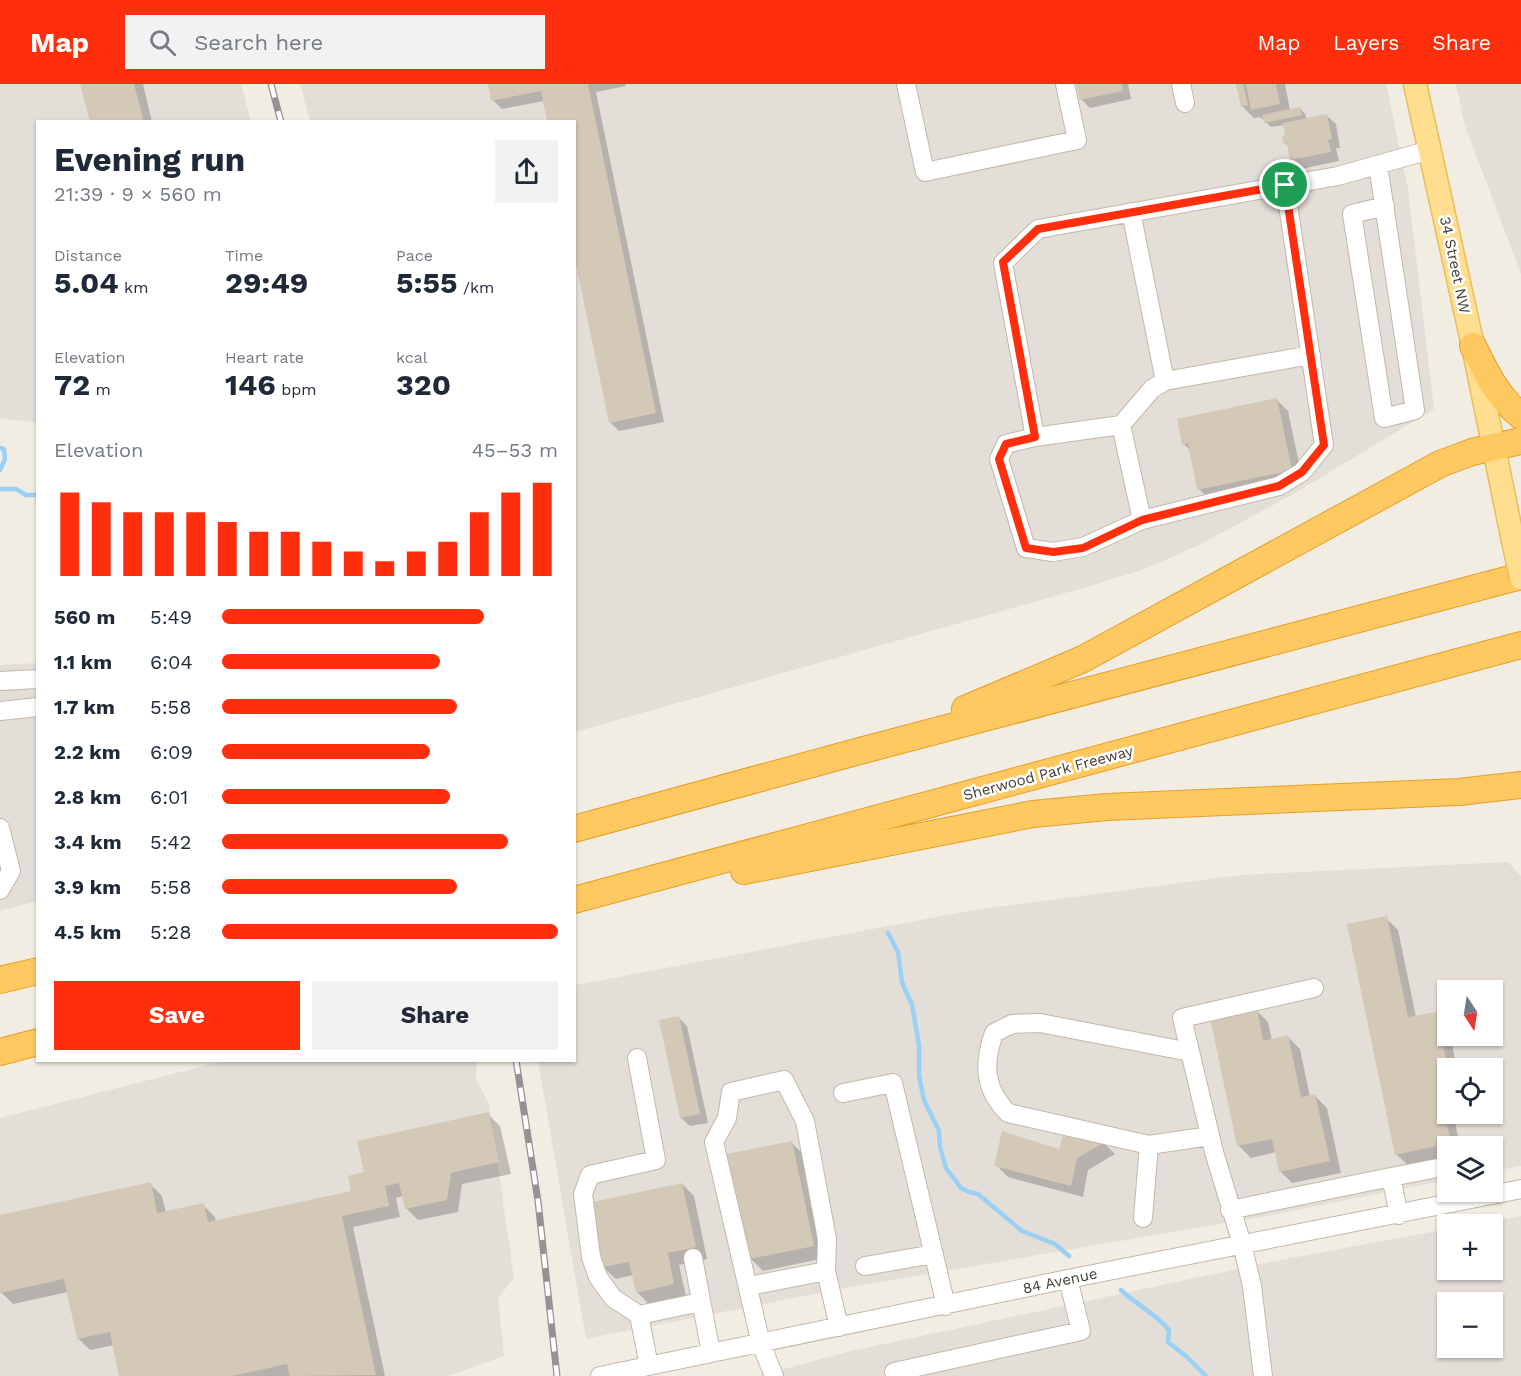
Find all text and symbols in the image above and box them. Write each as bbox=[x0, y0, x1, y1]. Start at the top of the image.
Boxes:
search box bbox=[125, 15, 545, 69]
text: Map bbox=[30, 26, 89, 59]
icon: search bbox=[146, 26, 179, 59]
text: Search here bbox=[194, 30, 323, 55]
text: Map bbox=[1257, 30, 1300, 55]
text: Layers bbox=[1333, 30, 1399, 55]
text: Share bbox=[1432, 30, 1491, 55]
text: Evening run bbox=[54, 140, 245, 179]
button: share bbox=[495, 140, 558, 203]
pin bbox=[1259, 159, 1310, 210]
icon: arrive bbox=[1268, 168, 1301, 201]
text: 21:39 · 9 × 560 m bbox=[54, 182, 222, 206]
street label: 34 Street NW bbox=[1436, 215, 1474, 315]
text: Distance bbox=[54, 246, 122, 265]
text: Time bbox=[225, 246, 263, 265]
text: Pace bbox=[396, 246, 433, 265]
text: 5.04 bbox=[54, 265, 119, 300]
text: 29:49 bbox=[225, 265, 308, 300]
text: 5:55 bbox=[396, 265, 458, 300]
text: km bbox=[119, 278, 148, 297]
text: /km bbox=[458, 278, 494, 297]
text: Elevation bbox=[54, 348, 125, 367]
text: Heart rate bbox=[225, 348, 304, 367]
text: kcal bbox=[396, 348, 428, 367]
text: 72 bbox=[54, 367, 90, 402]
text: 146 bbox=[225, 367, 276, 402]
text: 320 bbox=[396, 367, 451, 402]
text: m bbox=[90, 380, 111, 399]
text: bpm bbox=[276, 380, 317, 399]
text: Elevation bbox=[54, 438, 143, 462]
text: 45–53 m bbox=[472, 438, 558, 462]
text: 560 m bbox=[54, 605, 115, 629]
text: 5:49 bbox=[150, 605, 192, 629]
text: 1.1 km bbox=[54, 650, 112, 674]
text: 6:04 bbox=[150, 650, 193, 674]
text: 1.7 km bbox=[54, 695, 115, 719]
text: 5:58 bbox=[150, 695, 192, 719]
text: 2.2 km bbox=[54, 740, 121, 764]
text: 6:09 bbox=[150, 740, 193, 764]
street label: Sherwood Park Freeway bbox=[961, 742, 1135, 804]
text: 2.8 km bbox=[54, 785, 121, 809]
text: 6:01 bbox=[150, 785, 188, 809]
text: 3.4 km bbox=[54, 830, 121, 854]
text: 5:42 bbox=[150, 830, 191, 854]
text: 3.9 km bbox=[54, 875, 121, 899]
text: 5:58 bbox=[150, 875, 192, 899]
text: 4.5 km bbox=[54, 920, 121, 944]
text: 5:28 bbox=[150, 920, 192, 944]
north arrow bbox=[1437, 980, 1503, 1046]
map controls bbox=[1437, 980, 1503, 1358]
button: Save bbox=[54, 981, 300, 1050]
button: Share bbox=[312, 981, 558, 1050]
button: locate bbox=[1437, 1058, 1503, 1124]
button: layers bbox=[1437, 1136, 1503, 1202]
button: + bbox=[1437, 1214, 1503, 1280]
street label: 84 Avenue bbox=[1021, 1264, 1099, 1298]
button: − bbox=[1437, 1292, 1503, 1358]

